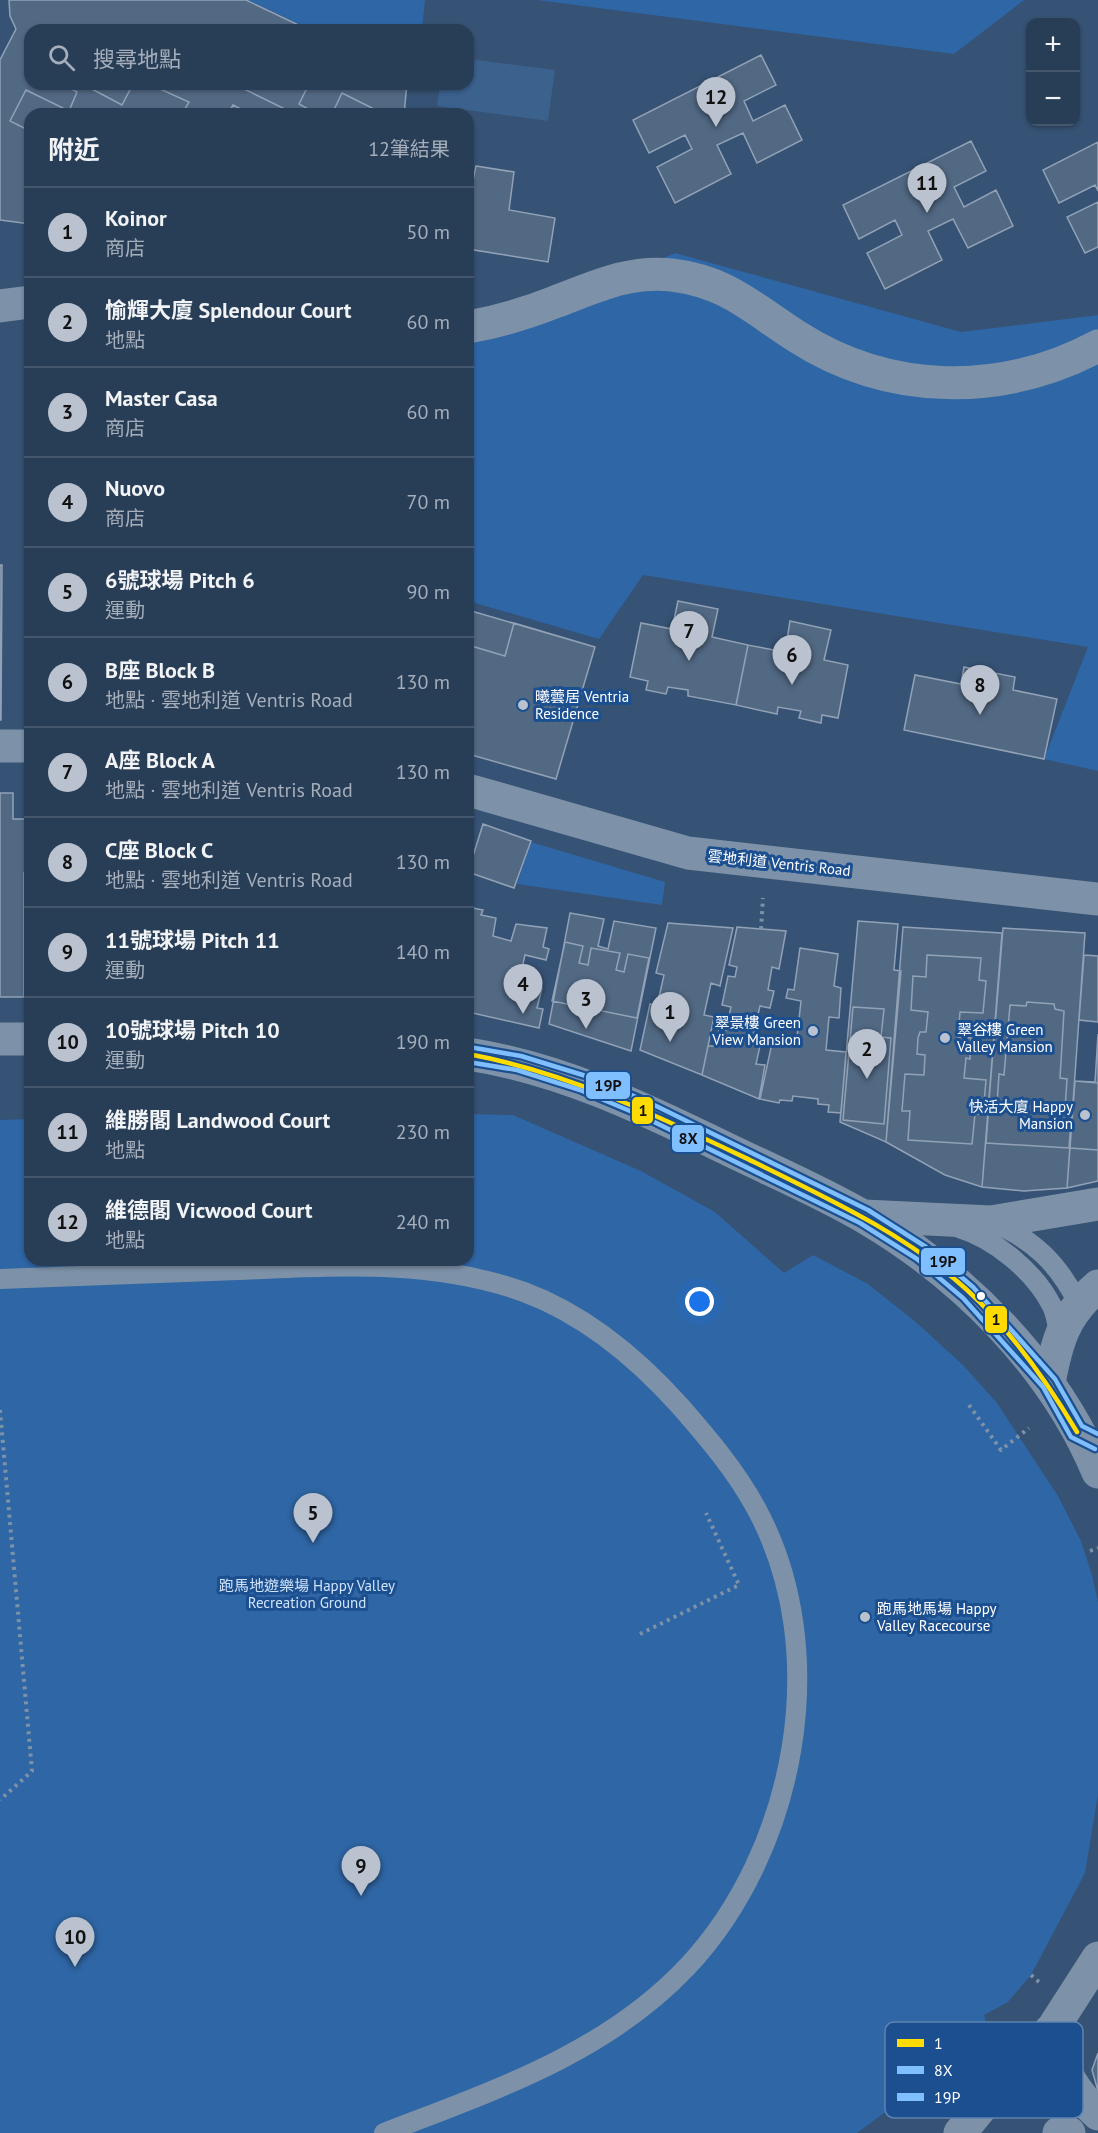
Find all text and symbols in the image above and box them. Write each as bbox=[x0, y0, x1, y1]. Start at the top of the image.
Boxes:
map controls bbox=[1026, 18, 1080, 126]
button: + bbox=[1026, 18, 1080, 72]
search box bbox=[24, 24, 474, 90]
icon: search bbox=[45, 41, 78, 74]
text: 搜尋地點 bbox=[93, 45, 181, 73]
button: − bbox=[1026, 72, 1080, 126]
pin: 12 bbox=[696, 78, 736, 127]
text: 附近 bbox=[48, 133, 100, 166]
text: 12筆結果 bbox=[368, 136, 450, 162]
pin: 11 bbox=[908, 164, 946, 213]
text: Koinor bbox=[105, 204, 167, 232]
text: 1 bbox=[62, 219, 73, 245]
text: 50 m bbox=[407, 219, 450, 245]
text: 商店 bbox=[105, 235, 145, 261]
text: 愉輝大廈 Splendour Court bbox=[105, 296, 351, 324]
text: 2 bbox=[62, 309, 73, 335]
text: 60 m bbox=[407, 309, 450, 335]
text: 地點 bbox=[105, 327, 145, 353]
text: Master Casa bbox=[105, 384, 218, 412]
text: 3 bbox=[62, 399, 73, 425]
text: 60 m bbox=[407, 399, 450, 425]
text: 商店 bbox=[105, 415, 145, 441]
text: Nuovo bbox=[105, 474, 165, 502]
text: 4 bbox=[62, 489, 73, 515]
text: 70 m bbox=[407, 489, 450, 515]
text: 商店 bbox=[105, 505, 145, 531]
text: 6號球場 Pitch 6 bbox=[105, 566, 255, 594]
text: 5 bbox=[62, 579, 73, 605]
text: 90 m bbox=[407, 579, 450, 605]
text: 運動 bbox=[105, 597, 145, 623]
pin: 7 bbox=[670, 612, 708, 661]
pin: 6 bbox=[772, 636, 812, 685]
text: B座 Block B bbox=[105, 656, 215, 684]
pin: 8 bbox=[960, 666, 1000, 715]
text: 6 bbox=[62, 669, 73, 695]
text: 130 m bbox=[396, 669, 450, 695]
text: 地點 · 雲地利道 Ventris Road bbox=[105, 687, 353, 713]
place label: 曦蕓居 Ventria Residence bbox=[535, 687, 629, 723]
marker: 曦蕓居 Ventria Residence bbox=[516, 698, 530, 712]
text: A座 Block A bbox=[105, 746, 215, 774]
text: 7 bbox=[62, 759, 73, 785]
text: 130 m bbox=[396, 759, 450, 785]
text: 地點 · 雲地利道 Ventris Road bbox=[105, 777, 353, 803]
text: C座 Block C bbox=[105, 836, 213, 864]
street label: 雲地利道 Ventris Road bbox=[707, 846, 851, 880]
text: 8 bbox=[62, 849, 73, 875]
text: 130 m bbox=[396, 849, 450, 875]
text: 地點 · 雲地利道 Ventris Road bbox=[105, 867, 353, 893]
text: 11號球場 Pitch 11 bbox=[105, 926, 280, 954]
text: 9 bbox=[62, 939, 73, 965]
text: 140 m bbox=[396, 939, 450, 965]
text: 運動 bbox=[105, 957, 145, 983]
pin: 4 bbox=[504, 964, 542, 1014]
pin: 3 bbox=[566, 980, 606, 1029]
pin: 1 bbox=[650, 992, 690, 1042]
place label: 翠景樓 Green View Mansion bbox=[711, 1013, 801, 1049]
text: 10號球場 Pitch 10 bbox=[105, 1016, 280, 1044]
place label: 翠谷樓 Green Valley Mansion bbox=[956, 1020, 1053, 1056]
marker: 翠景樓 Green View Mansion bbox=[806, 1024, 820, 1038]
text: 10 bbox=[56, 1029, 79, 1055]
text: 190 m bbox=[396, 1029, 450, 1055]
pin: 2 bbox=[848, 1030, 886, 1079]
marker: 翠谷樓 Green Valley Mansion bbox=[938, 1031, 952, 1045]
text: 運動 bbox=[105, 1047, 145, 1073]
line badge: 19P bbox=[585, 1071, 631, 1100]
text: 19P bbox=[594, 1075, 622, 1095]
line badge: 1 bbox=[631, 1096, 654, 1125]
place label: 快活大廈 Happy Mansion bbox=[968, 1097, 1073, 1133]
text: 1 bbox=[638, 1100, 648, 1120]
text: 維勝閣 Landwood Court bbox=[105, 1106, 330, 1134]
marker: 快活大廈 Happy Mansion bbox=[1078, 1108, 1092, 1122]
text: 11 bbox=[56, 1119, 79, 1145]
text: 230 m bbox=[396, 1119, 450, 1145]
line badge: 8X bbox=[671, 1124, 705, 1153]
text: 8X bbox=[678, 1128, 698, 1148]
text: 地點 bbox=[105, 1137, 145, 1163]
text: 維德閣 Vicwood Court bbox=[105, 1196, 313, 1224]
text: 12 bbox=[56, 1209, 79, 1235]
text: 240 m bbox=[396, 1209, 450, 1235]
text: 地點 bbox=[105, 1227, 145, 1253]
line badge: 19P bbox=[920, 1247, 966, 1276]
text: 19P bbox=[929, 1251, 957, 1271]
your location bbox=[685, 1287, 714, 1316]
unlabelled marker bbox=[975, 1290, 987, 1302]
line badge: 1 bbox=[984, 1305, 1008, 1334]
text: 1 bbox=[991, 1309, 1001, 1329]
pin: 5 bbox=[294, 1494, 332, 1543]
park label: 跑馬地遊樂場 Happy Valley Recreation Ground bbox=[219, 1576, 395, 1612]
place label: 跑馬地馬場 Happy Valley Racecourse bbox=[876, 1599, 997, 1635]
marker: 跑馬地馬場 Happy Valley Racecourse bbox=[858, 1610, 872, 1624]
pin: 9 bbox=[342, 1846, 380, 1896]
pin: 10 bbox=[56, 1918, 94, 1967]
legend bbox=[885, 2022, 1083, 2118]
text: 1 bbox=[934, 2033, 943, 2053]
text: 8X bbox=[934, 2060, 953, 2080]
text: 19P bbox=[934, 2087, 960, 2107]

